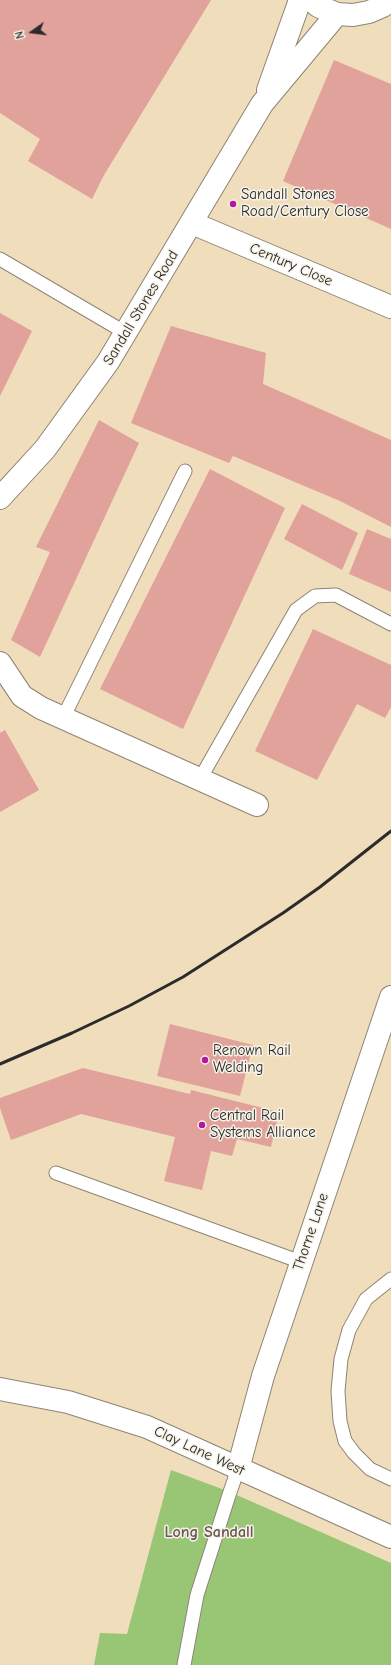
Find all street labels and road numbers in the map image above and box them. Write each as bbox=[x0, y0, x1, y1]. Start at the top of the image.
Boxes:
street label: Century Close bbox=[247, 239, 335, 291]
street label: Sandall Stones Road bbox=[100, 247, 182, 369]
street label: Thorne Lane bbox=[289, 1191, 333, 1273]
street label: Clay Lane West bbox=[151, 1422, 247, 1480]

